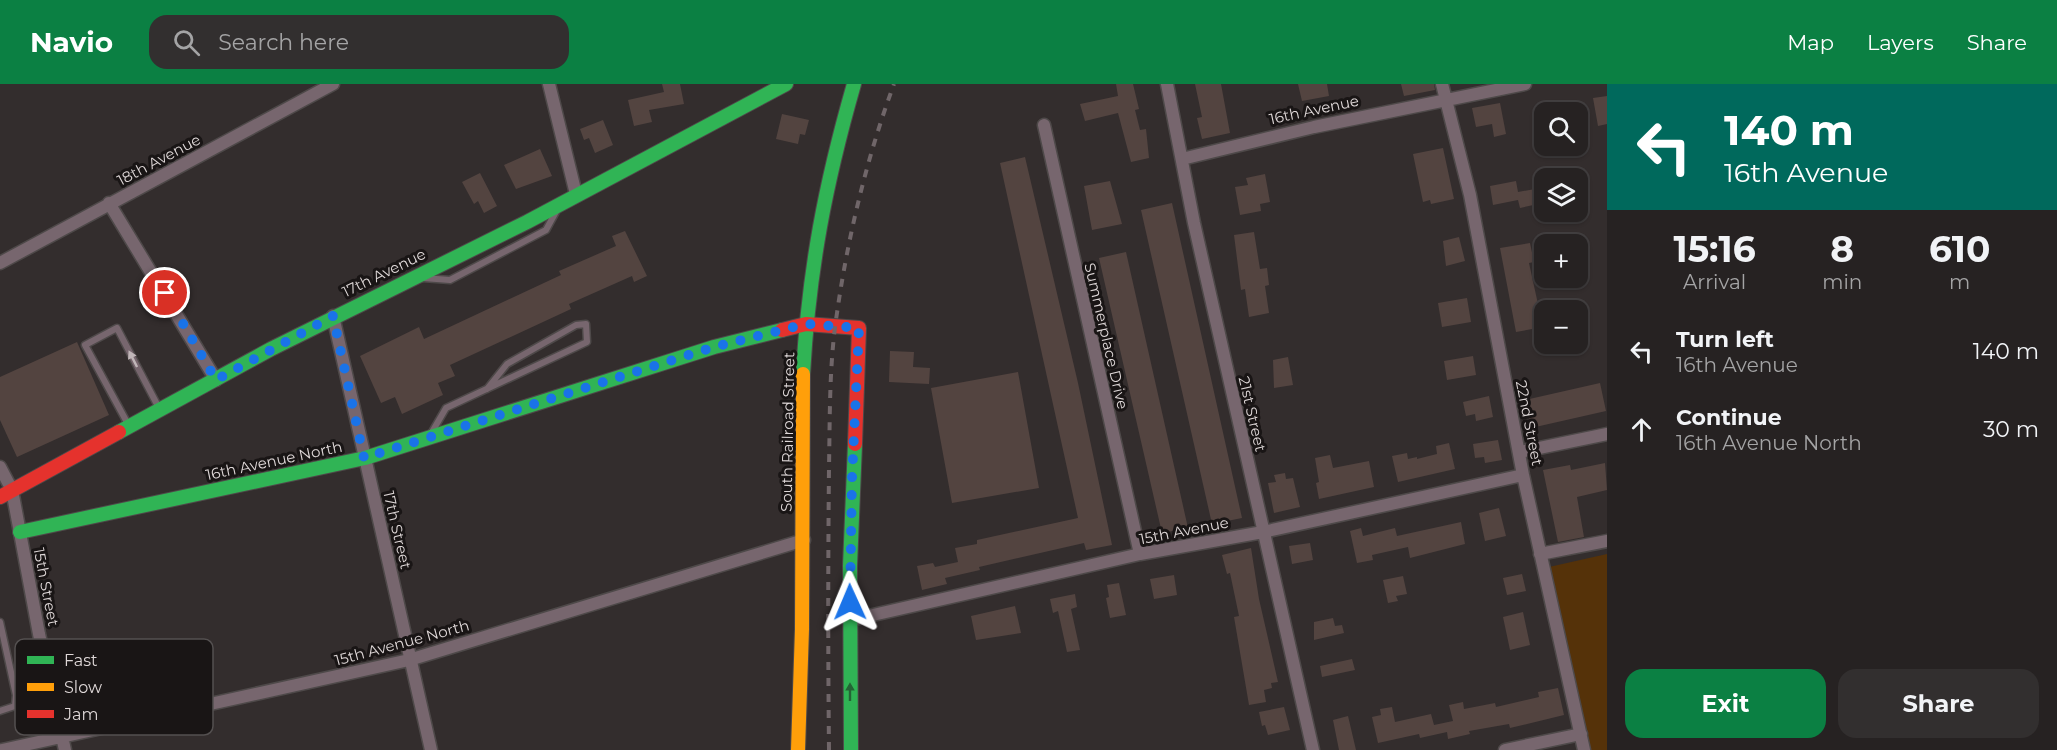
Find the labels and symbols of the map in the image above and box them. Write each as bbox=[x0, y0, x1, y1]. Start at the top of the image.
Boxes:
street label: 16th Avenue bbox=[1267, 91, 1361, 128]
street label: 18th Avenue bbox=[114, 130, 204, 189]
street label: 17th Avenue bbox=[339, 244, 429, 301]
street label: Summerplace Drive bbox=[1080, 261, 1133, 411]
pin bbox=[139, 267, 190, 318]
one-way arrow bbox=[128, 350, 138, 367]
street label: South Railroad Street bbox=[777, 352, 798, 512]
street label: 21st Street bbox=[1235, 374, 1270, 453]
street label: 22nd Street bbox=[1512, 379, 1547, 467]
street label: 16th Avenue North bbox=[204, 437, 344, 484]
street label: 17th Street bbox=[379, 489, 416, 571]
street label: 15th Avenue bbox=[1138, 513, 1230, 548]
street label: 15th Street bbox=[30, 546, 63, 628]
position arrow bbox=[818, 570, 882, 634]
street label: 15th Avenue North bbox=[332, 615, 471, 670]
legend bbox=[15, 639, 213, 735]
text: Fast bbox=[64, 651, 98, 670]
text: Slow bbox=[64, 678, 102, 697]
one-way arrow bbox=[845, 682, 855, 701]
text: Jam bbox=[63, 705, 98, 724]

